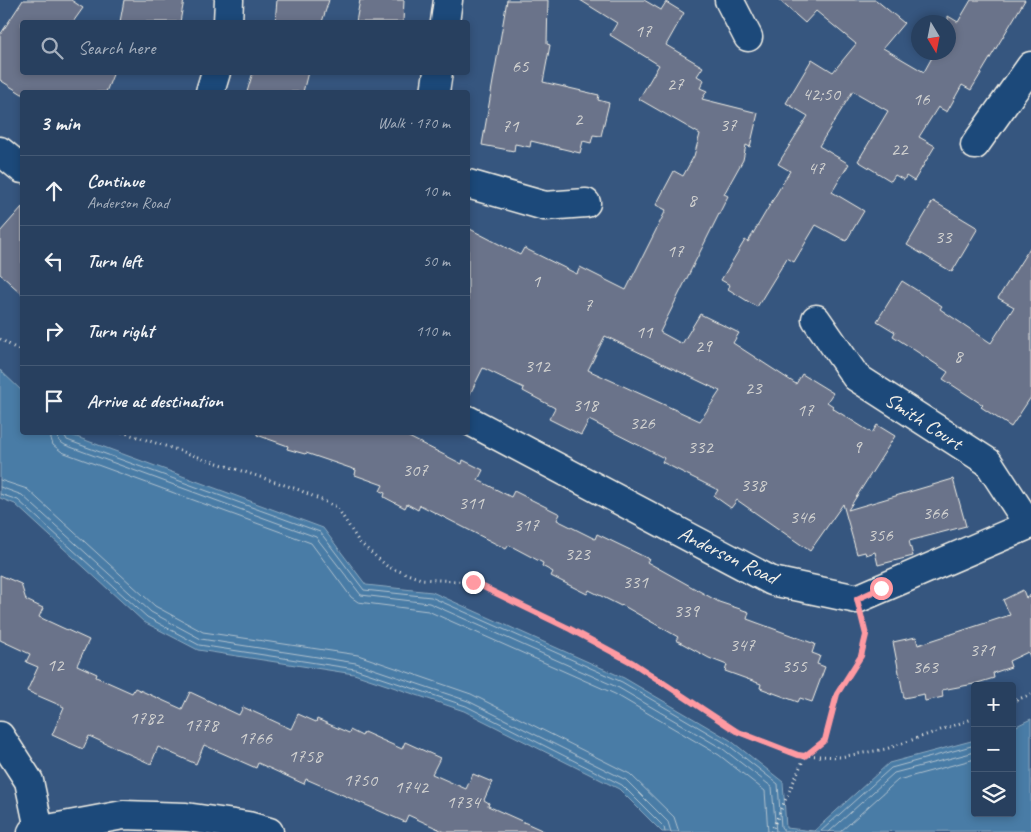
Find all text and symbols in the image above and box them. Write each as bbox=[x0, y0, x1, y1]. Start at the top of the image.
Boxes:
north arrow bbox=[911, 15, 956, 60]
house number: 17 bbox=[634, 19, 653, 43]
search box bbox=[20, 20, 470, 75]
icon: search bbox=[38, 34, 66, 62]
text: Search here bbox=[78, 36, 155, 60]
house number: 65 bbox=[511, 54, 530, 78]
house number: 27 bbox=[666, 72, 685, 96]
house number: 42;50 bbox=[802, 82, 841, 106]
house number: 16 bbox=[912, 87, 931, 111]
house number: 2 bbox=[574, 107, 584, 131]
text: 3 min bbox=[40, 110, 80, 136]
text: Walk · 170 m bbox=[378, 113, 450, 133]
house number: 37 bbox=[719, 113, 738, 137]
house number: 71 bbox=[501, 114, 520, 138]
house number: 22 bbox=[890, 137, 909, 161]
house number: 47 bbox=[807, 156, 826, 180]
text: Continue bbox=[87, 169, 144, 193]
icon: ahead bbox=[40, 177, 68, 205]
text: 10 m bbox=[423, 181, 450, 201]
house number: 8 bbox=[688, 188, 699, 212]
text: Anderson Road bbox=[87, 193, 169, 213]
house number: 33 bbox=[934, 225, 953, 249]
house number: 17 bbox=[666, 239, 685, 263]
icon: left bbox=[40, 247, 68, 275]
text: Turn left bbox=[87, 249, 142, 273]
text: 50 m bbox=[423, 251, 450, 271]
house number: 1 bbox=[532, 269, 542, 293]
house number: 7 bbox=[584, 293, 594, 317]
icon: right bbox=[40, 317, 68, 345]
text: Turn right bbox=[87, 319, 154, 343]
house number: 11 bbox=[635, 320, 654, 344]
text: 110 m bbox=[416, 321, 450, 341]
house number: 29 bbox=[694, 334, 713, 358]
house number: 8 bbox=[954, 344, 965, 368]
house number: 312 bbox=[524, 354, 551, 378]
house number: 23 bbox=[744, 376, 763, 400]
street label: Smith Court bbox=[880, 386, 969, 457]
icon: arrive bbox=[40, 387, 68, 415]
text: Arrive at destination bbox=[87, 389, 223, 413]
house number: 318 bbox=[572, 393, 600, 417]
house number: 17 bbox=[796, 398, 815, 422]
house number: 326 bbox=[629, 411, 656, 435]
house number: 332 bbox=[687, 435, 714, 459]
house number: 9 bbox=[853, 435, 863, 459]
house number: 307 bbox=[402, 458, 429, 482]
house number: 338 bbox=[740, 473, 768, 497]
house number: 311 bbox=[458, 491, 485, 515]
house number: 366 bbox=[922, 501, 949, 525]
house number: 346 bbox=[789, 505, 816, 529]
house number: 317 bbox=[513, 513, 540, 537]
street label: Anderson Road bbox=[674, 520, 784, 591]
house number: 356 bbox=[867, 523, 894, 547]
house number: 323 bbox=[564, 542, 591, 566]
house number: 331 bbox=[622, 570, 649, 594]
route end bbox=[462, 571, 485, 594]
route start bbox=[870, 577, 893, 600]
house number: 339 bbox=[673, 599, 700, 623]
house number: 347 bbox=[729, 633, 756, 657]
house number: 371 bbox=[969, 638, 996, 662]
house number: 12 bbox=[46, 653, 65, 677]
house number: 355 bbox=[781, 654, 808, 678]
house number: 363 bbox=[912, 655, 939, 679]
map controls bbox=[971, 682, 1016, 817]
button: + bbox=[971, 682, 1016, 727]
house number: 1782 bbox=[129, 706, 165, 730]
house number: 1778 bbox=[184, 713, 221, 737]
house number: 1766 bbox=[238, 726, 274, 750]
button: − bbox=[971, 727, 1016, 772]
house number: 1758 bbox=[288, 744, 325, 768]
house number: 1750 bbox=[343, 768, 379, 792]
button: layers bbox=[971, 772, 1016, 817]
house number: 1742 bbox=[394, 775, 430, 799]
house number: 1734 bbox=[446, 790, 483, 814]

